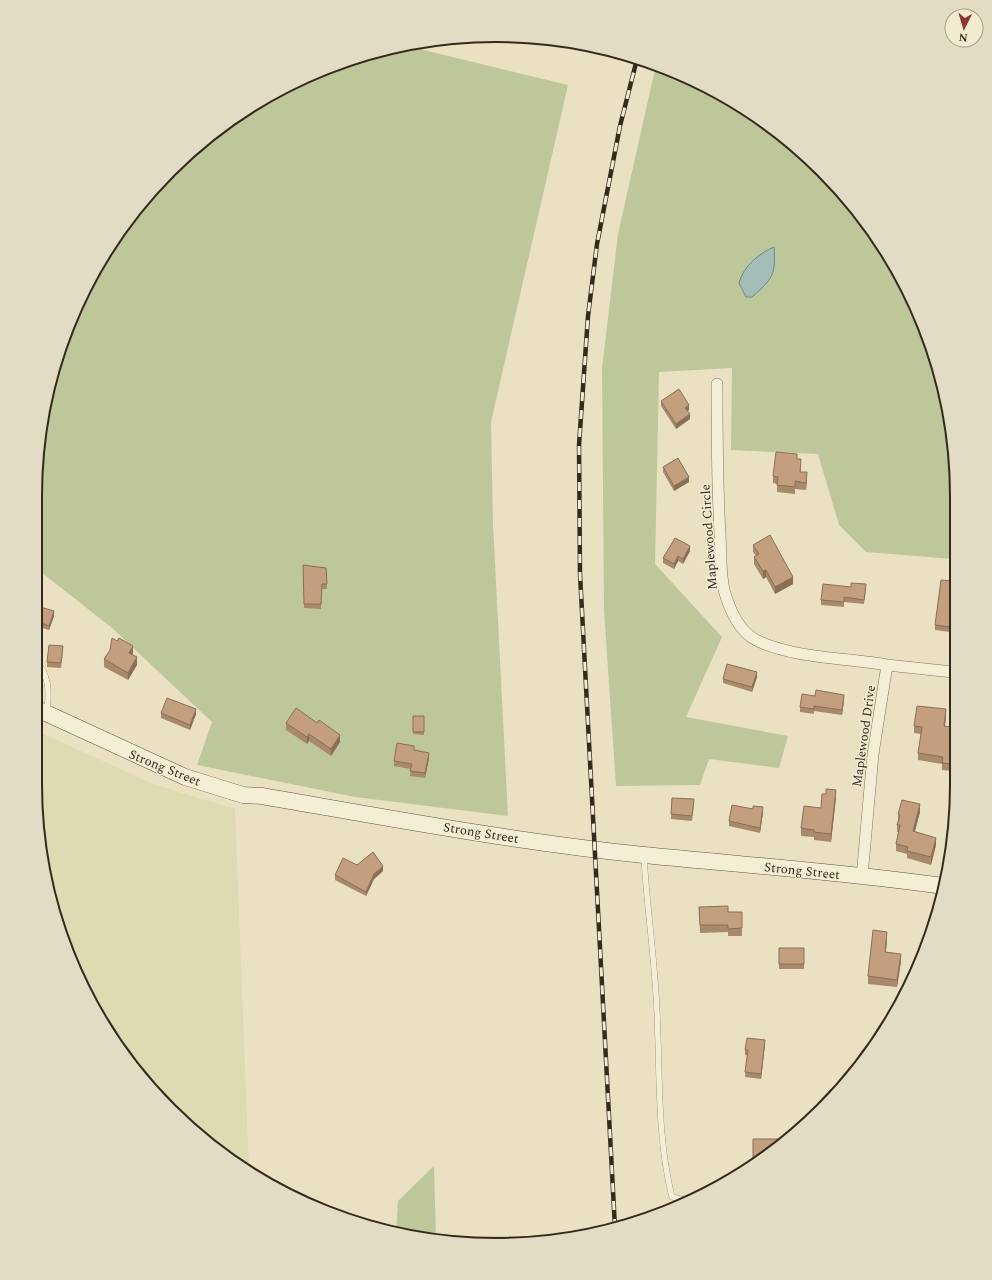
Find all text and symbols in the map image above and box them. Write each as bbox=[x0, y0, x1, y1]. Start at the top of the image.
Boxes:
north arrow bbox=[944, 8, 984, 48]
text: N bbox=[958, 29, 968, 46]
street label: Maplewood Circle bbox=[695, 483, 723, 590]
street label: Maplewood Drive bbox=[847, 684, 881, 788]
street label: Strong Street bbox=[126, 744, 204, 792]
street label: Strong Street bbox=[442, 817, 520, 849]
street label: Strong Street bbox=[763, 857, 841, 885]

